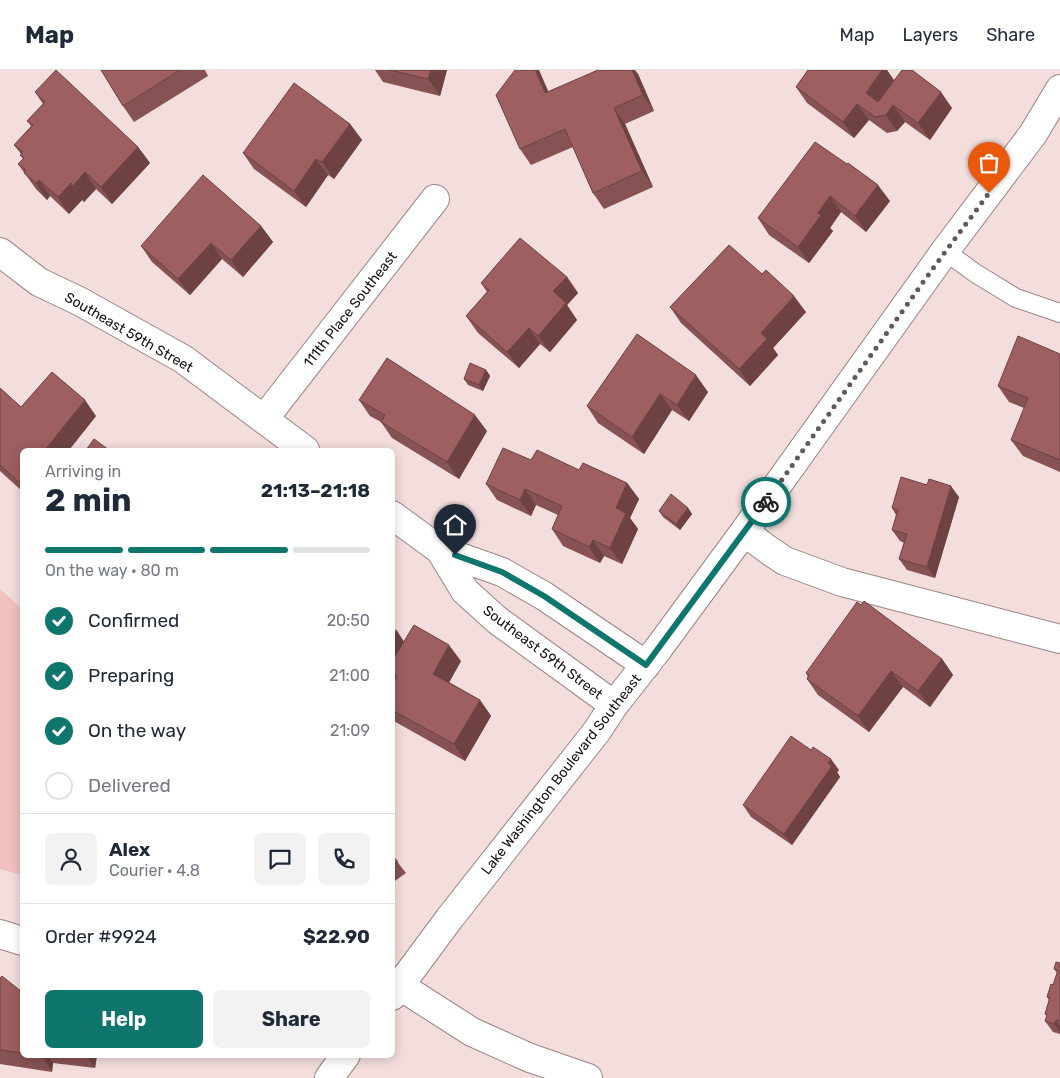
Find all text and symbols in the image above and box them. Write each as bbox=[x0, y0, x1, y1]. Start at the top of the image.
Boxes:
text: Map bbox=[25, 21, 74, 49]
text: Map bbox=[840, 24, 875, 46]
text: Layers bbox=[903, 24, 958, 46]
text: Share bbox=[986, 24, 1035, 46]
pin bbox=[968, 142, 1010, 193]
icon: bag bbox=[975, 149, 1003, 177]
street label: 111th Place Southeast bbox=[300, 248, 401, 370]
street label: Southeast 59th Street bbox=[62, 289, 196, 376]
text: Arriving in bbox=[45, 462, 121, 481]
courier bbox=[741, 477, 791, 527]
text: 21:13–21:18 bbox=[261, 479, 370, 502]
text: 2 min bbox=[45, 481, 132, 519]
icon: bike bbox=[752, 488, 780, 516]
pin bbox=[434, 504, 476, 555]
icon: home bbox=[441, 511, 469, 539]
text: On the way · 80 m bbox=[45, 561, 179, 580]
street label: Southeast 59th Street bbox=[480, 602, 606, 703]
icon: check bbox=[45, 607, 73, 635]
text: Confirmed bbox=[88, 609, 179, 632]
text: 20:50 bbox=[327, 611, 370, 630]
icon: check bbox=[45, 662, 73, 690]
text: Preparing bbox=[88, 664, 174, 687]
text: 21:00 bbox=[329, 666, 370, 685]
street label: Lake Washington Boulevard Southeast bbox=[478, 670, 645, 878]
icon: check bbox=[45, 717, 73, 745]
text: On the way bbox=[88, 719, 186, 742]
text: 21:09 bbox=[330, 721, 370, 740]
text: Delivered bbox=[88, 774, 171, 797]
button: person bbox=[45, 833, 97, 885]
button: chat bbox=[254, 833, 306, 885]
button: phone bbox=[318, 833, 370, 885]
text: Alex bbox=[109, 838, 150, 861]
text: Courier · 4.8 bbox=[109, 861, 200, 880]
text: Order #9924 bbox=[45, 925, 157, 948]
text: $22.90 bbox=[303, 925, 370, 948]
button: Help bbox=[45, 990, 203, 1048]
button: Share bbox=[213, 990, 370, 1048]

